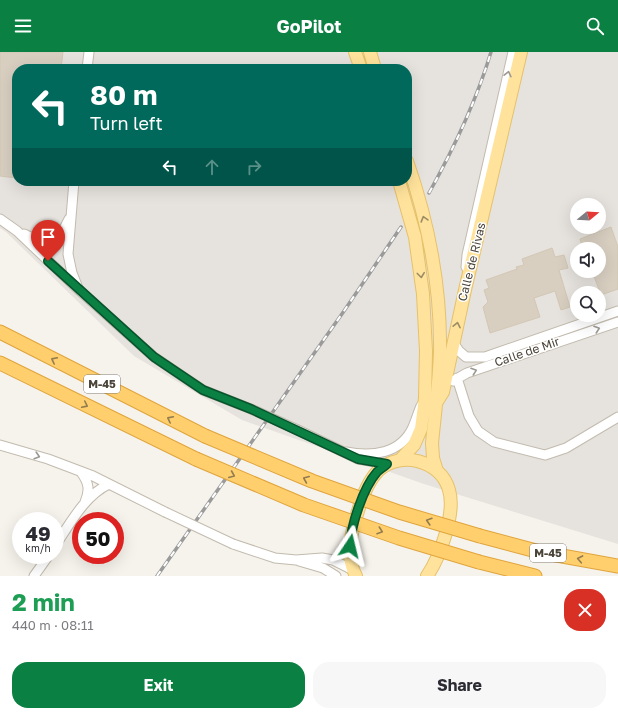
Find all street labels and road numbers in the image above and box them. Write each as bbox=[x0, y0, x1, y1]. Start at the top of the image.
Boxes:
street label: Calle de Rivas bbox=[454, 221, 489, 303]
street label: Calle de Mir bbox=[492, 333, 562, 370]
road number: M-45 bbox=[84, 375, 120, 393]
road number: M-45 bbox=[530, 544, 566, 562]

